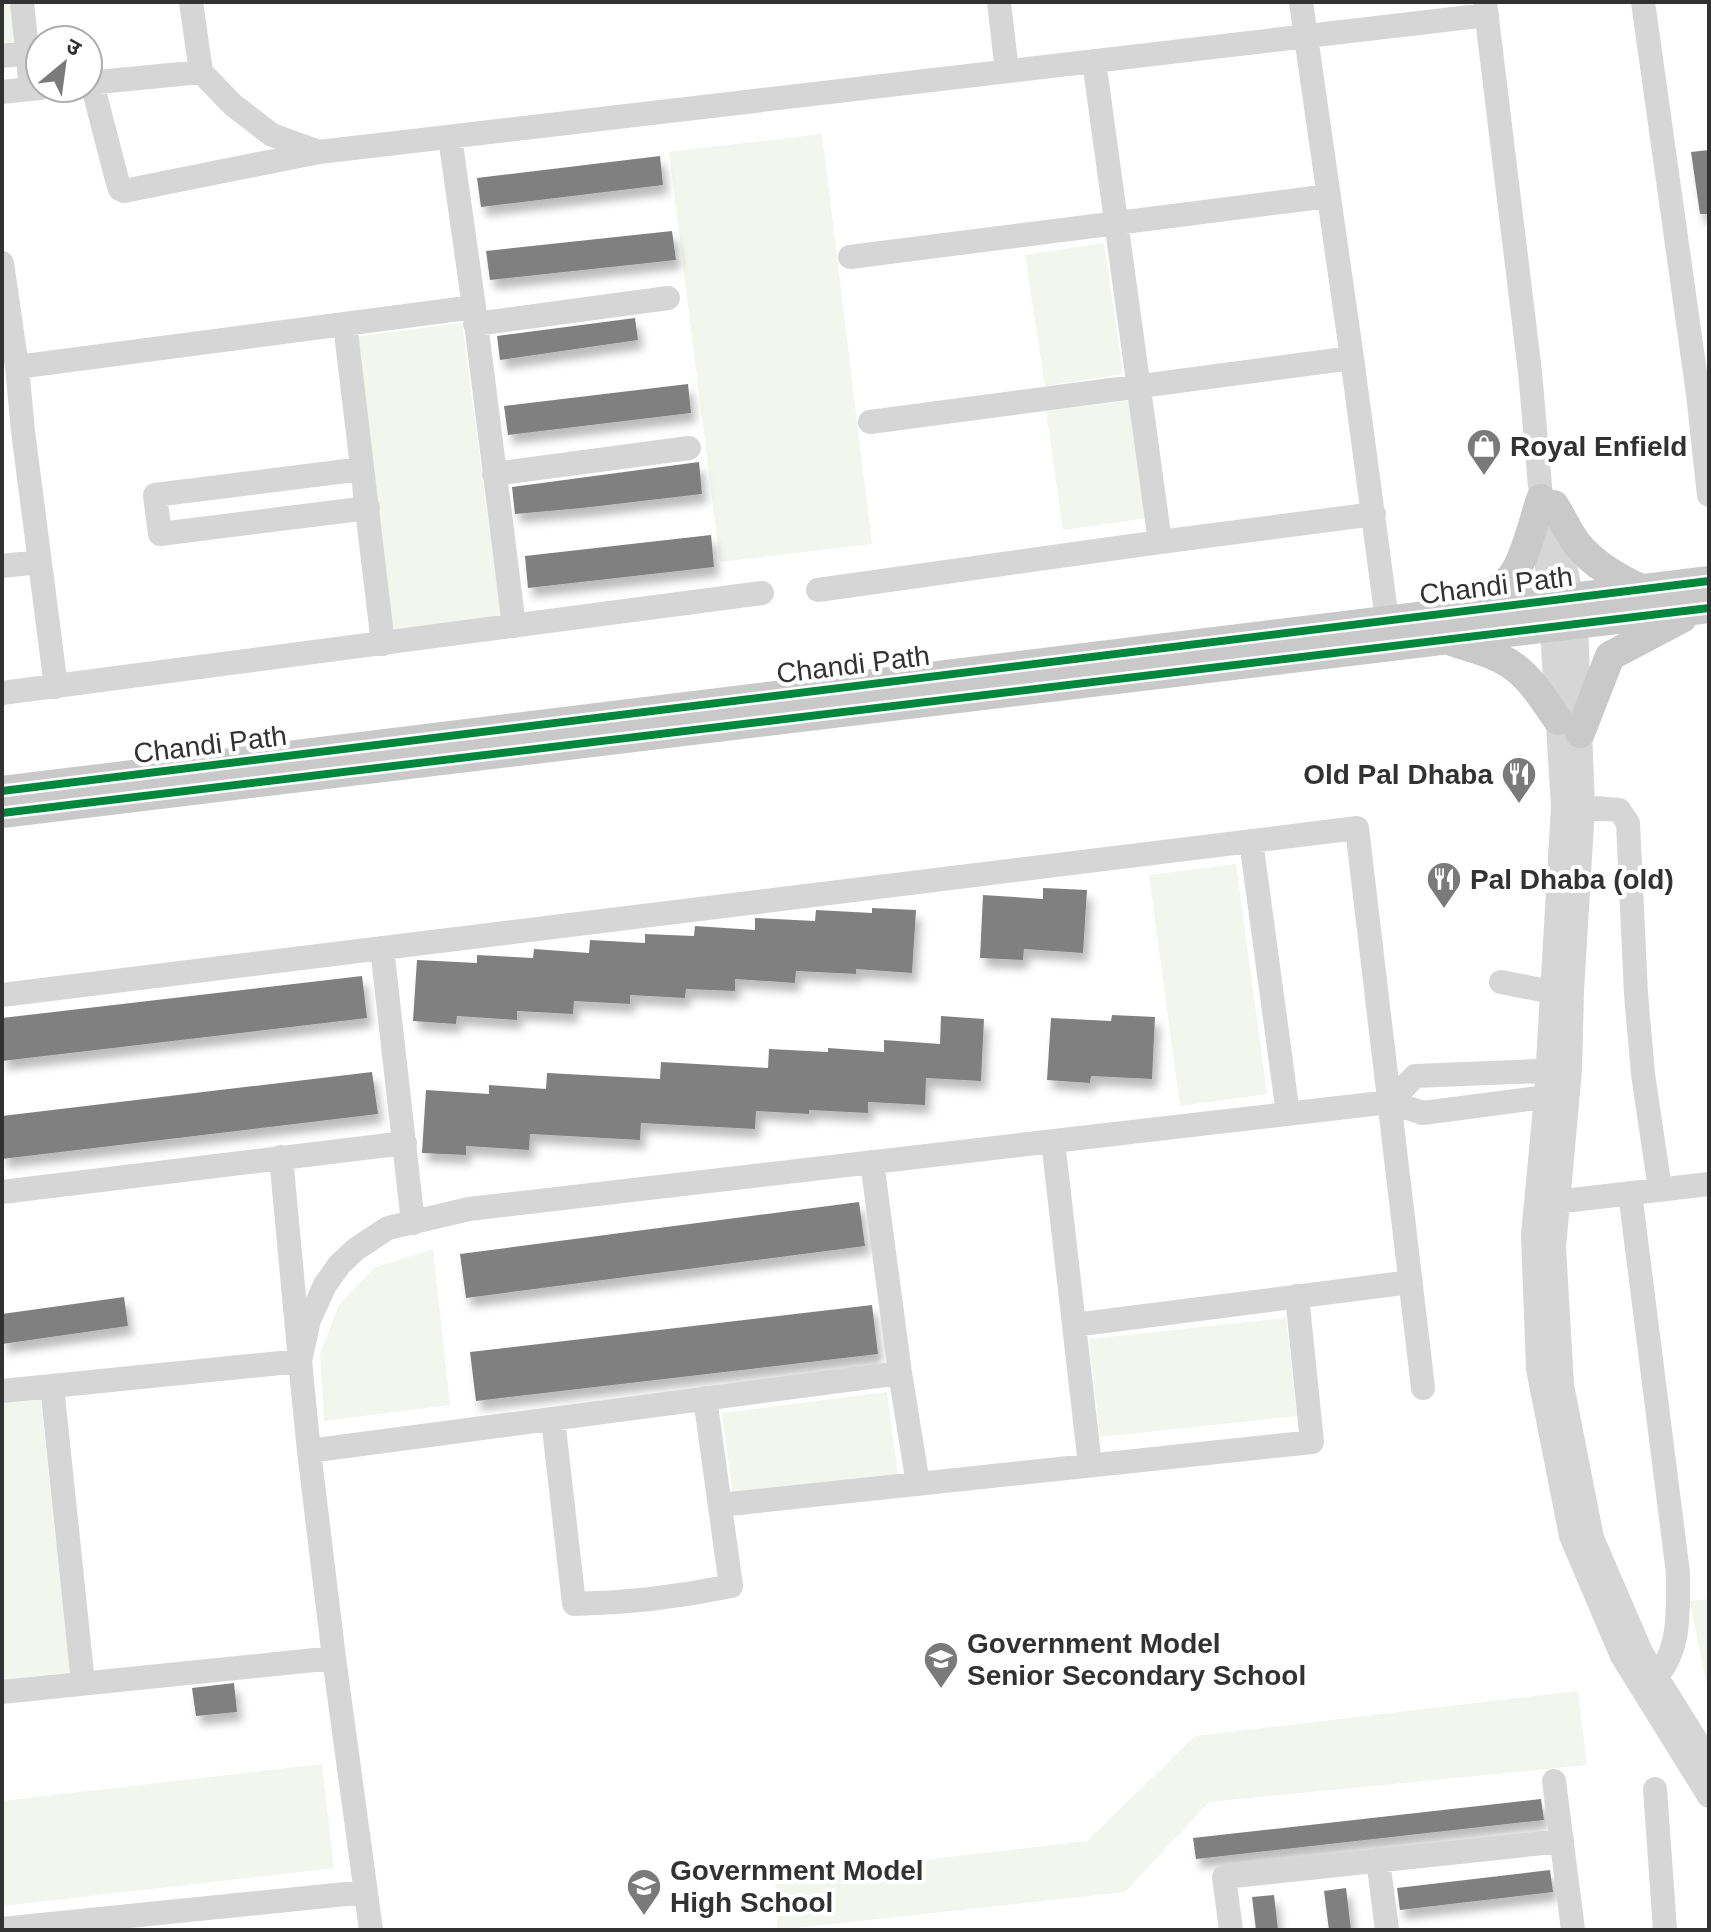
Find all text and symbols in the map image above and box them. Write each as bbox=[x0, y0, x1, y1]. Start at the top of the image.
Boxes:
north arrow bbox=[24, 24, 104, 104]
text: उ bbox=[62, 33, 86, 62]
shop icon: Royal Enfield bbox=[1465, 427, 1503, 477]
place label: Royal Enfield bbox=[1510, 431, 1687, 462]
street label: Chandi Path bbox=[1418, 561, 1574, 610]
street label: Chandi Path bbox=[775, 640, 931, 689]
street label: Chandi Path bbox=[132, 720, 288, 769]
restaurant icon: Old Pal Dhaba bbox=[1500, 755, 1538, 805]
place label: Old Pal Dhaba bbox=[1303, 759, 1493, 790]
restaurant icon: Pal Dhaba (old) bbox=[1425, 860, 1463, 910]
place label: Pal Dhaba (old) bbox=[1470, 864, 1674, 895]
place label: Government Model Senior Secondary School bbox=[967, 1628, 1306, 1691]
school or university icon: Government Model Senior Secondary School bbox=[922, 1640, 960, 1690]
place label: Government Model High School bbox=[670, 1855, 924, 1918]
school or university icon: Government Model High School bbox=[625, 1867, 663, 1917]

